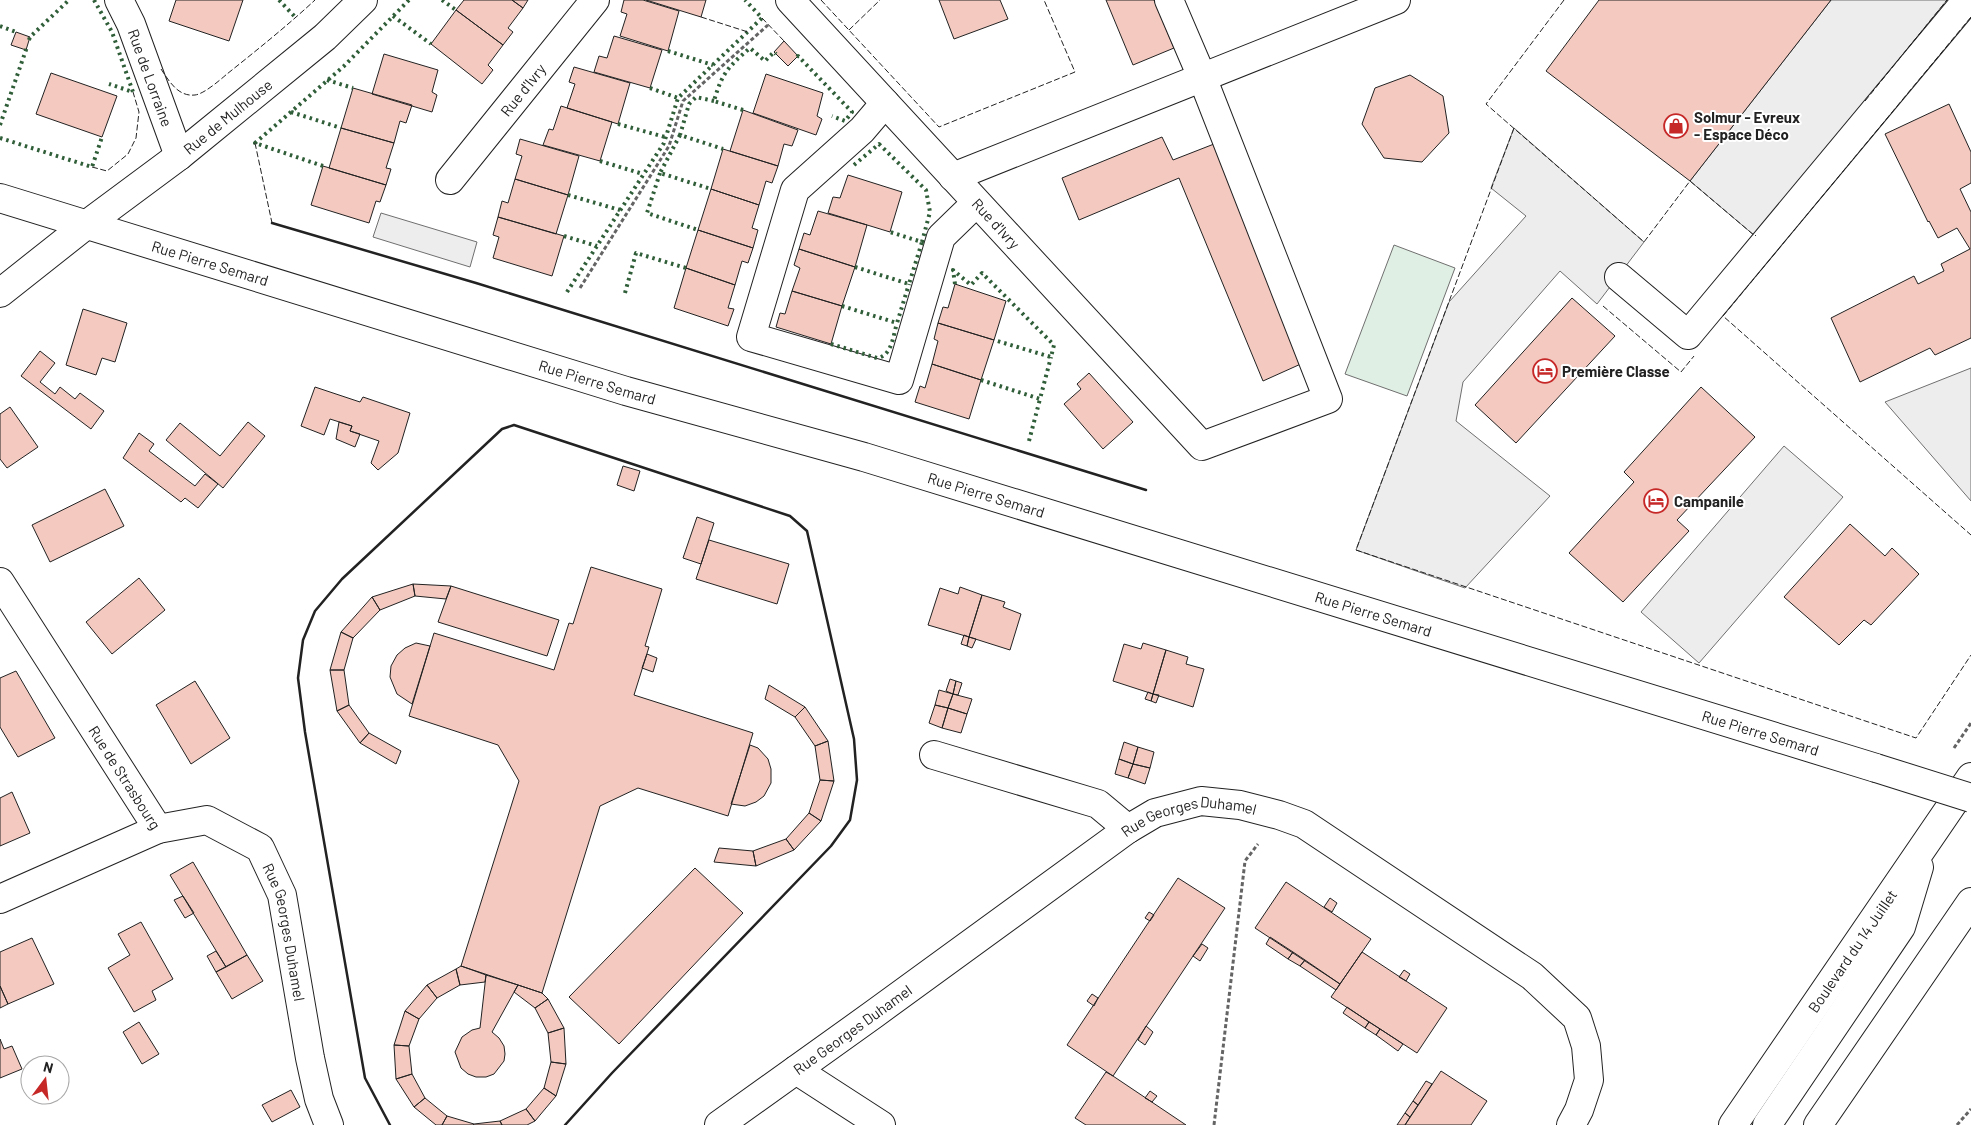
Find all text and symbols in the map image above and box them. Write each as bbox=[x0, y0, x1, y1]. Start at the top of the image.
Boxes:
street label: Rue de Lorraine bbox=[125, 26, 177, 129]
street label: Rue d'Ivry bbox=[496, 60, 549, 120]
street label: Rue de Mulhouse bbox=[180, 75, 275, 158]
place label: Solmur - Evreux - Espace Déco bbox=[1694, 108, 1800, 143]
shop icon: Solmur - Evreux - Espace Déco bbox=[1663, 113, 1689, 139]
street label: Rue d'Ivry bbox=[969, 194, 1024, 252]
street label: Rue Pierre Semard bbox=[150, 236, 271, 289]
street label: Rue Pierre Semard bbox=[537, 356, 658, 408]
hotel icon: Première Classe bbox=[1532, 358, 1558, 384]
place label: Première Classe bbox=[1562, 362, 1670, 380]
street label: Rue Pierre Semard bbox=[926, 468, 1047, 521]
hotel icon: Campanile bbox=[1643, 488, 1669, 514]
place label: Campanile bbox=[1674, 492, 1744, 510]
street label: Rue Pierre Semard bbox=[1313, 587, 1434, 640]
street label: Rue Pierre Semard bbox=[1700, 706, 1821, 759]
street label: Rue de Strasbourg bbox=[85, 722, 165, 833]
street label: Rue Georges Duhamel bbox=[1117, 792, 1259, 840]
street label: Rue Georges Duhamel bbox=[259, 860, 309, 1002]
street label: Boulevard du 14 Juillet bbox=[1804, 886, 1900, 1016]
street label: Rue Georges Duhamel bbox=[789, 981, 915, 1078]
north arrow bbox=[20, 1055, 70, 1105]
text: N bbox=[42, 1058, 55, 1076]

